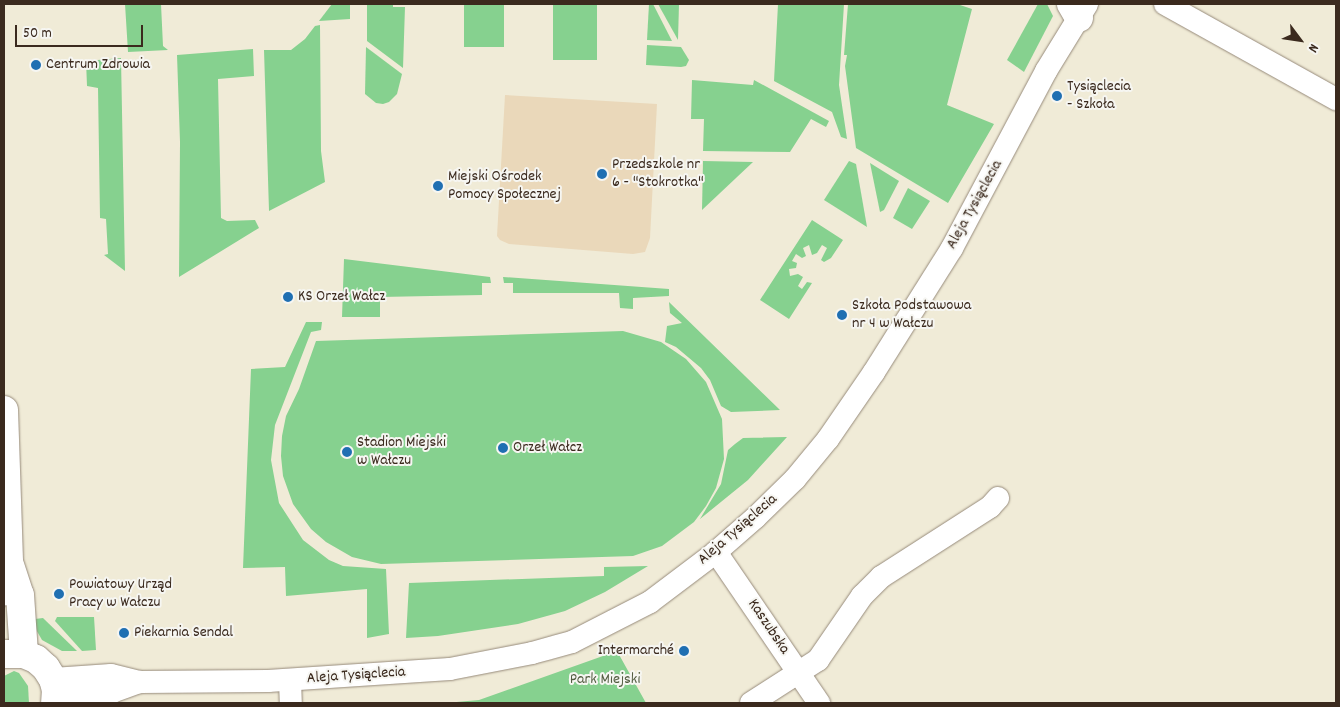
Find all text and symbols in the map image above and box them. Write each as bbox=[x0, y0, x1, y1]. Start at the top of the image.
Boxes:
scale bar bbox=[18, 15, 145, 47]
north arrow bbox=[1275, 15, 1325, 65]
text: 50 m bbox=[23, 23, 52, 45]
text: N bbox=[1303, 40, 1323, 56]
place label: Centrum Zdrowia bbox=[46, 55, 150, 75]
marker: Centrum Zdrowia bbox=[30, 59, 42, 71]
place label: Tysiąclecia - Szkoła bbox=[1067, 77, 1131, 115]
marker: Tysiąclecia - Szkoła bbox=[1051, 90, 1063, 102]
place label: Przedszkole nr 6 - "Stokrotka" bbox=[612, 155, 704, 193]
street label: Aleja Tysiąclecia bbox=[943, 157, 1007, 253]
place label: Miejski Ośrodek Pomocy Społecznej bbox=[448, 167, 561, 205]
marker: Przedszkole nr 6 - "Stokrotka" bbox=[596, 168, 608, 180]
marker: Miejski Ośrodek Pomocy Społecznej bbox=[432, 180, 444, 192]
place label: KS Orzeł Wałcz bbox=[298, 287, 385, 307]
marker: KS Orzeł Wałcz bbox=[282, 291, 294, 303]
place label: Szkoła Podstawowa nr 4 w Wałczu bbox=[852, 296, 971, 334]
marker: Szkoła Podstawowa nr 4 w Wałczu bbox=[836, 309, 848, 321]
place label: Stadion Miejski w Wałczu bbox=[357, 433, 446, 471]
place label: Orzeł Wałcz bbox=[513, 438, 582, 458]
marker: Orzeł Wałcz bbox=[497, 442, 509, 454]
marker: Stadion Miejski w Wałczu bbox=[341, 446, 353, 458]
street label: Aleja Tysiąclecia bbox=[694, 490, 782, 570]
place label: Powiatowy Urząd Pracy w Wałczu bbox=[69, 575, 172, 613]
marker: Powiatowy Urząd Pracy w Wałczu bbox=[53, 588, 65, 600]
street label: Kaszubska bbox=[743, 596, 793, 658]
place label: Piekarnia Sendal bbox=[134, 623, 233, 643]
marker: Piekarnia Sendal bbox=[118, 627, 130, 639]
place label: Intermarché bbox=[598, 641, 674, 661]
marker: Intermarché bbox=[678, 645, 690, 657]
street label: Aleja Tysiąclecia bbox=[306, 663, 406, 689]
park label: Park Miejski bbox=[570, 670, 640, 690]

